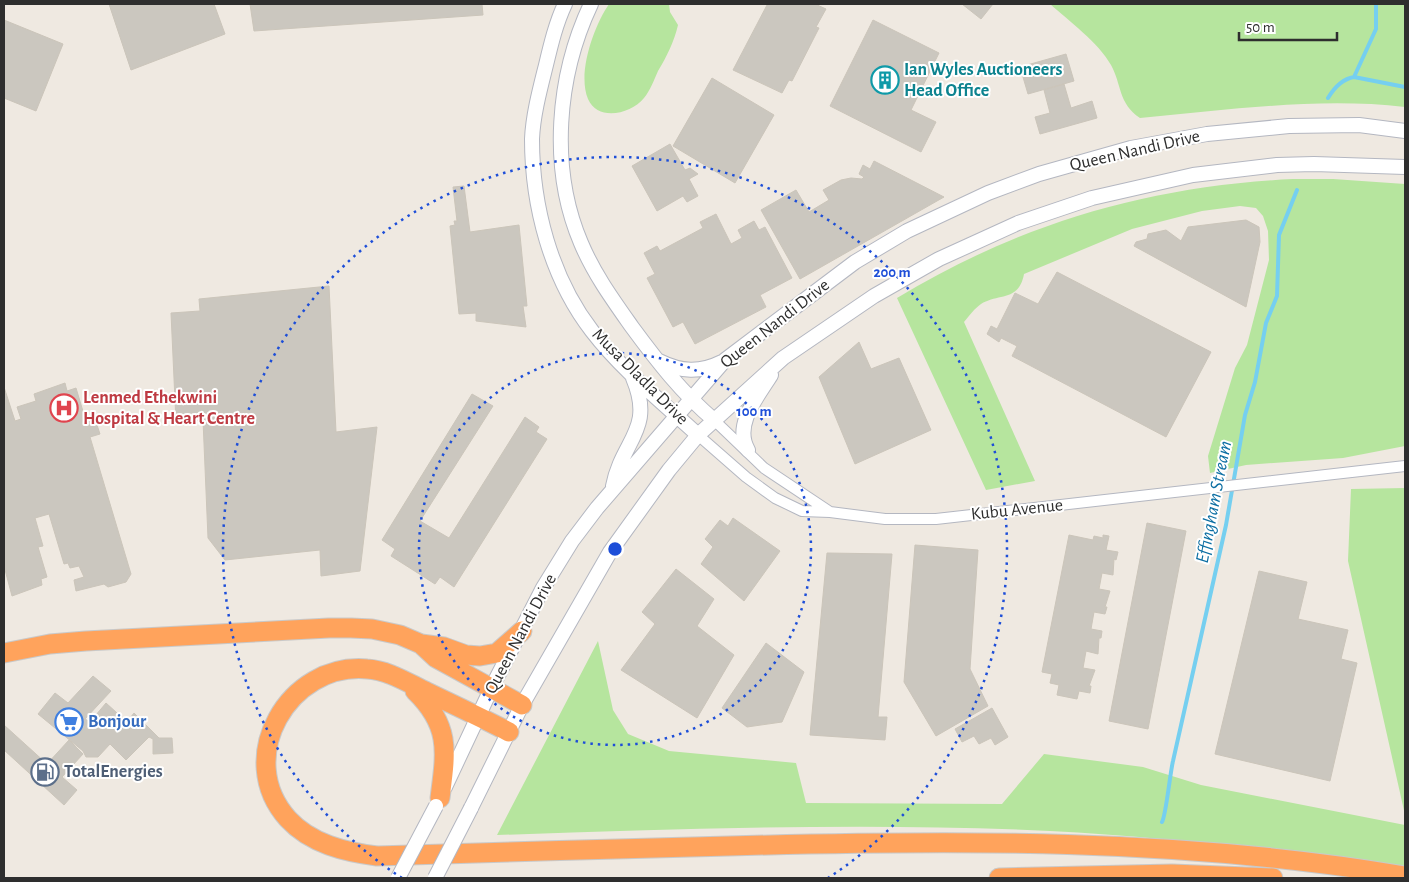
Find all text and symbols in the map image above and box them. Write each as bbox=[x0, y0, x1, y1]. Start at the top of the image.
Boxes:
scale bar bbox=[1239, 10, 1336, 42]
text: 50 m bbox=[1246, 20, 1275, 35]
place label: Ian Wyles Auctioneers Head Office bbox=[904, 61, 1063, 100]
building icon: Ian Wyles Auctioneers Head Office bbox=[870, 65, 900, 95]
street label: Queen Nandi Drive bbox=[1068, 127, 1202, 175]
text: 200 m bbox=[873, 265, 911, 280]
street label: Queen Nandi Drive bbox=[717, 276, 833, 372]
street label: Musa Dladla Drive bbox=[588, 325, 692, 429]
place label: Lenmed Ethekwini Hospital & Heart Centre bbox=[83, 389, 255, 428]
hospital icon: Lenmed Ethekwini Hospital & Heart Centre bbox=[49, 393, 79, 423]
text: 100 m bbox=[736, 404, 772, 419]
water label: Effingham Stream bbox=[1193, 439, 1235, 565]
street label: Kubu Avenue bbox=[970, 496, 1064, 524]
centre of rings bbox=[606, 540, 624, 558]
street label: Queen Nandi Drive bbox=[482, 571, 560, 697]
supermarket icon: Bonjour bbox=[54, 707, 84, 737]
place label: Bonjour bbox=[88, 713, 147, 731]
fuel station icon: TotalEnergies bbox=[30, 757, 60, 787]
place label: TotalEnergies bbox=[64, 763, 163, 781]

